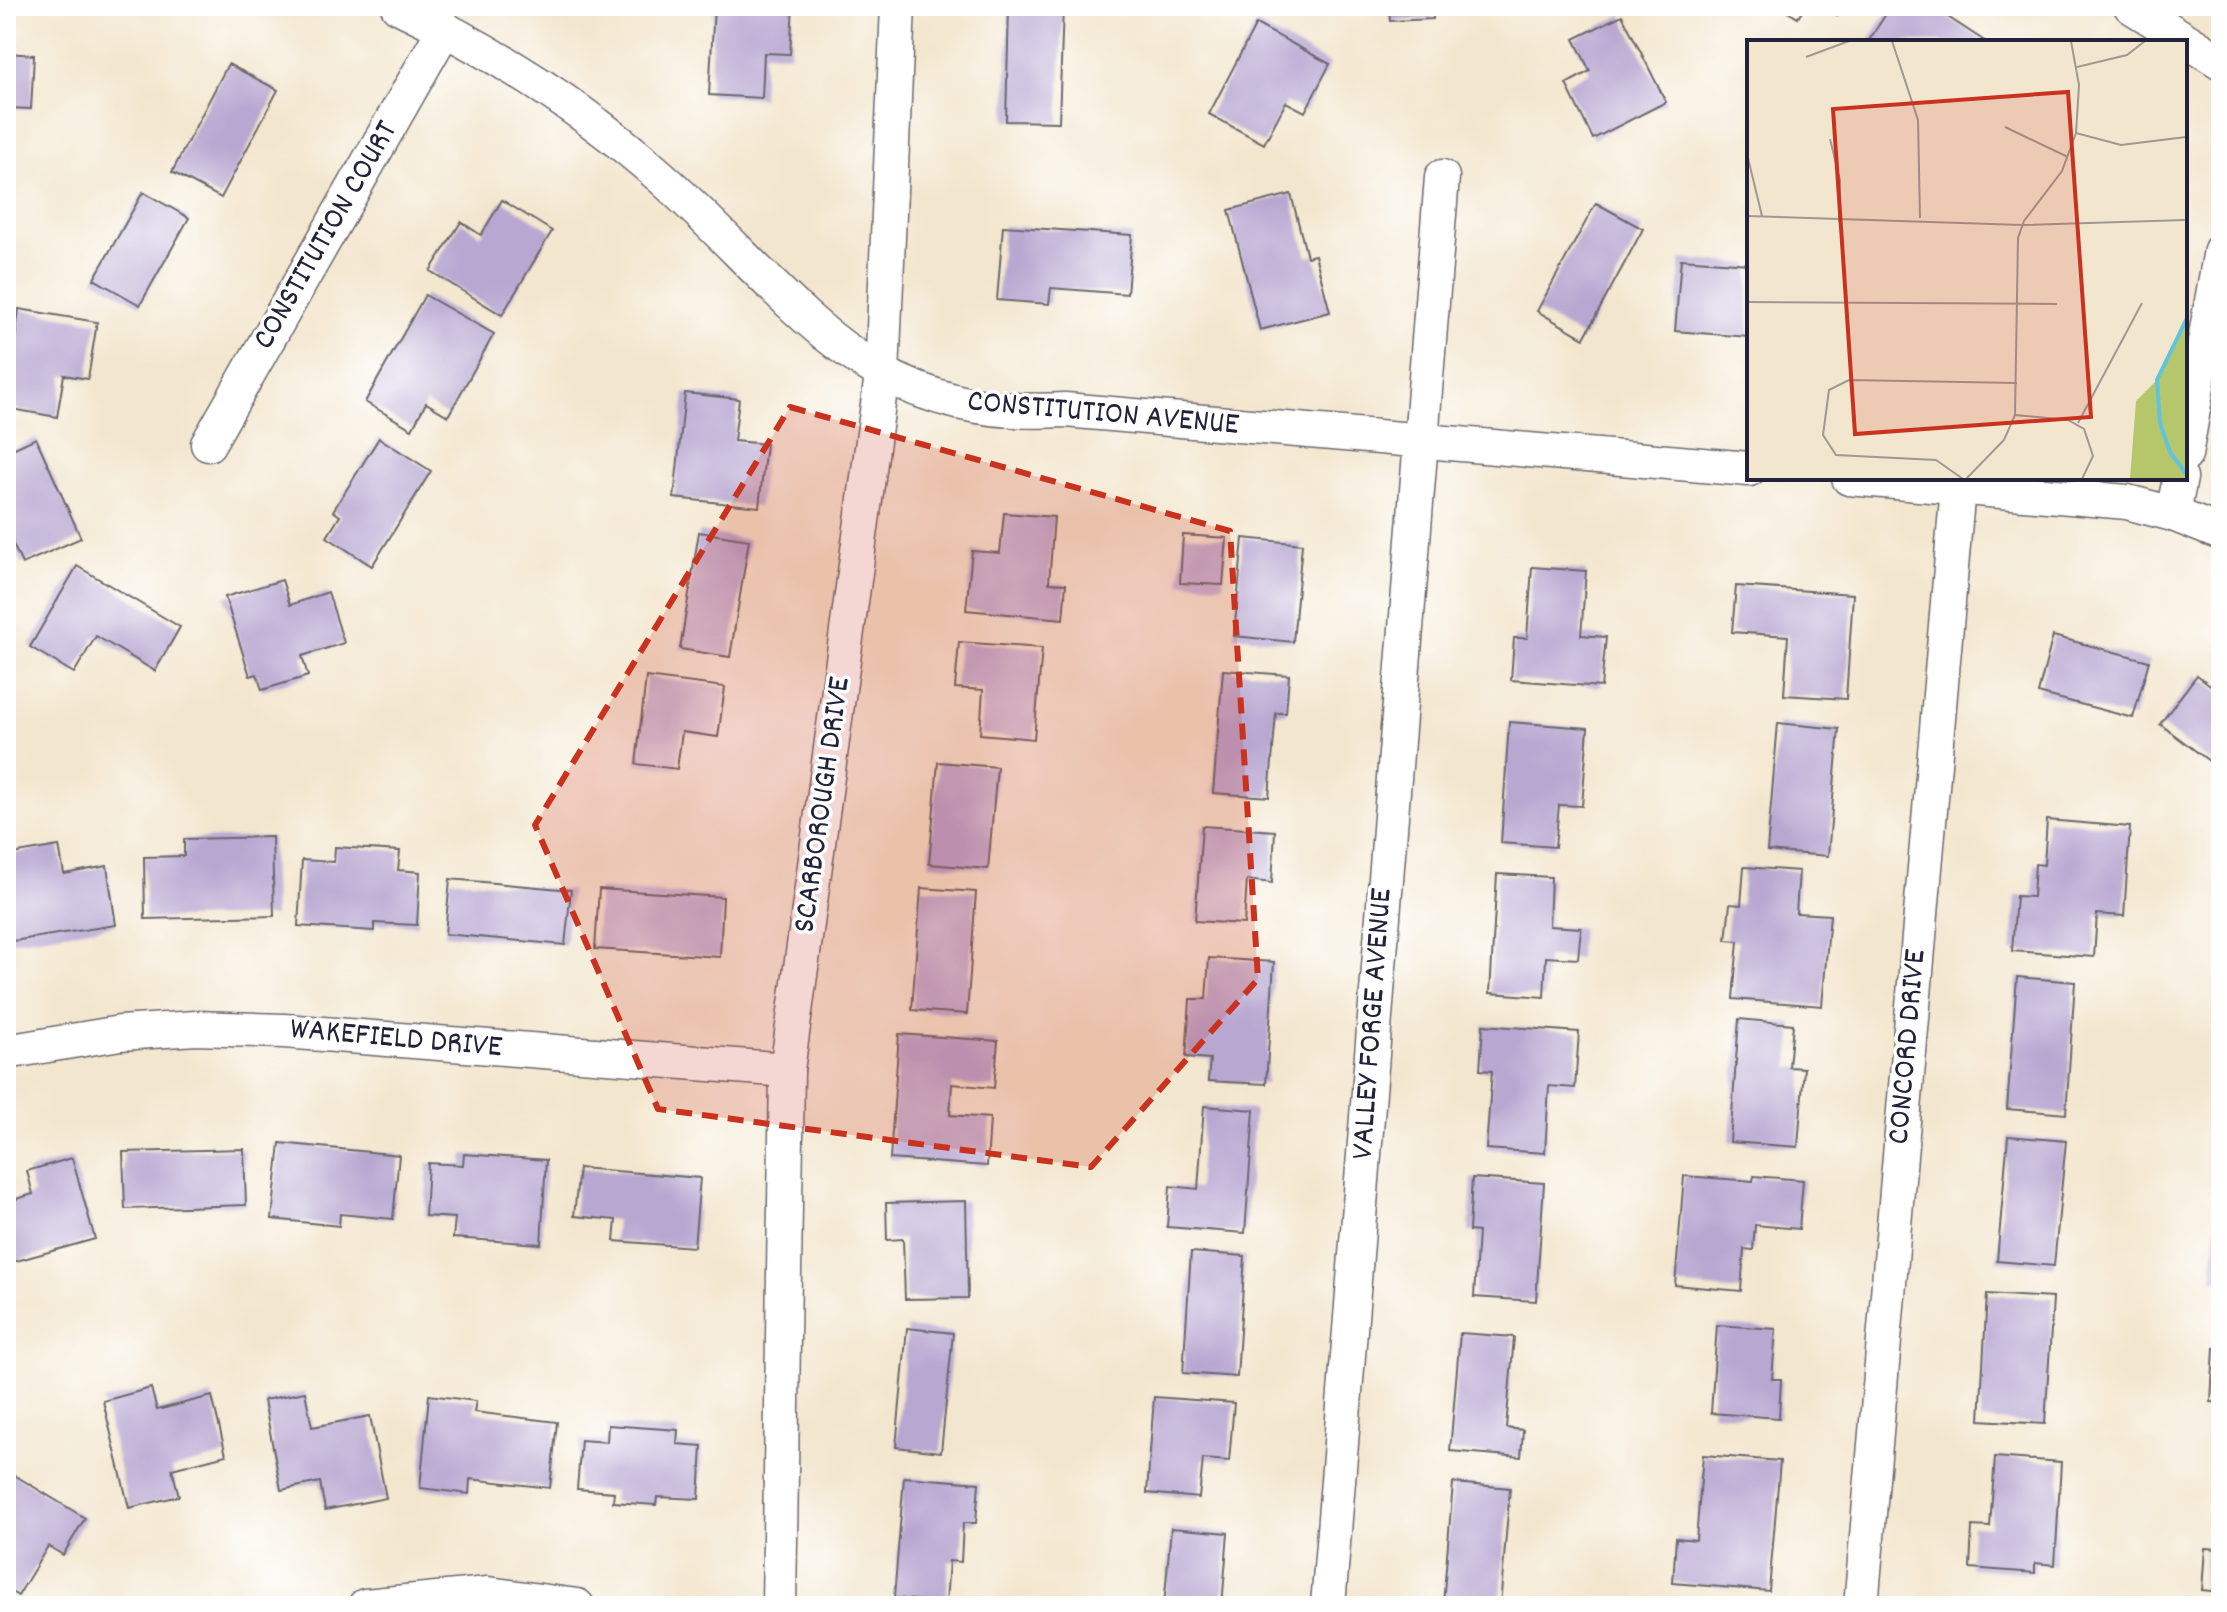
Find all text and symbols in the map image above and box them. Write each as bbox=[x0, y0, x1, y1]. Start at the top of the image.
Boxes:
inset map bbox=[1747, 40, 2187, 480]
street label: CONSTITUTION COURT bbox=[243, 113, 411, 359]
street label: CONSTITUTION AVENUE bbox=[965, 380, 1241, 450]
street label: SCARBOROUGH DRIVE bbox=[783, 674, 865, 936]
street label: VALLEY FORGE AVENUE bbox=[1342, 886, 1406, 1161]
street label: CONCORD DRIVE bbox=[1878, 947, 1940, 1146]
street label: WAKEFIELD DRIVE bbox=[288, 1008, 504, 1072]

